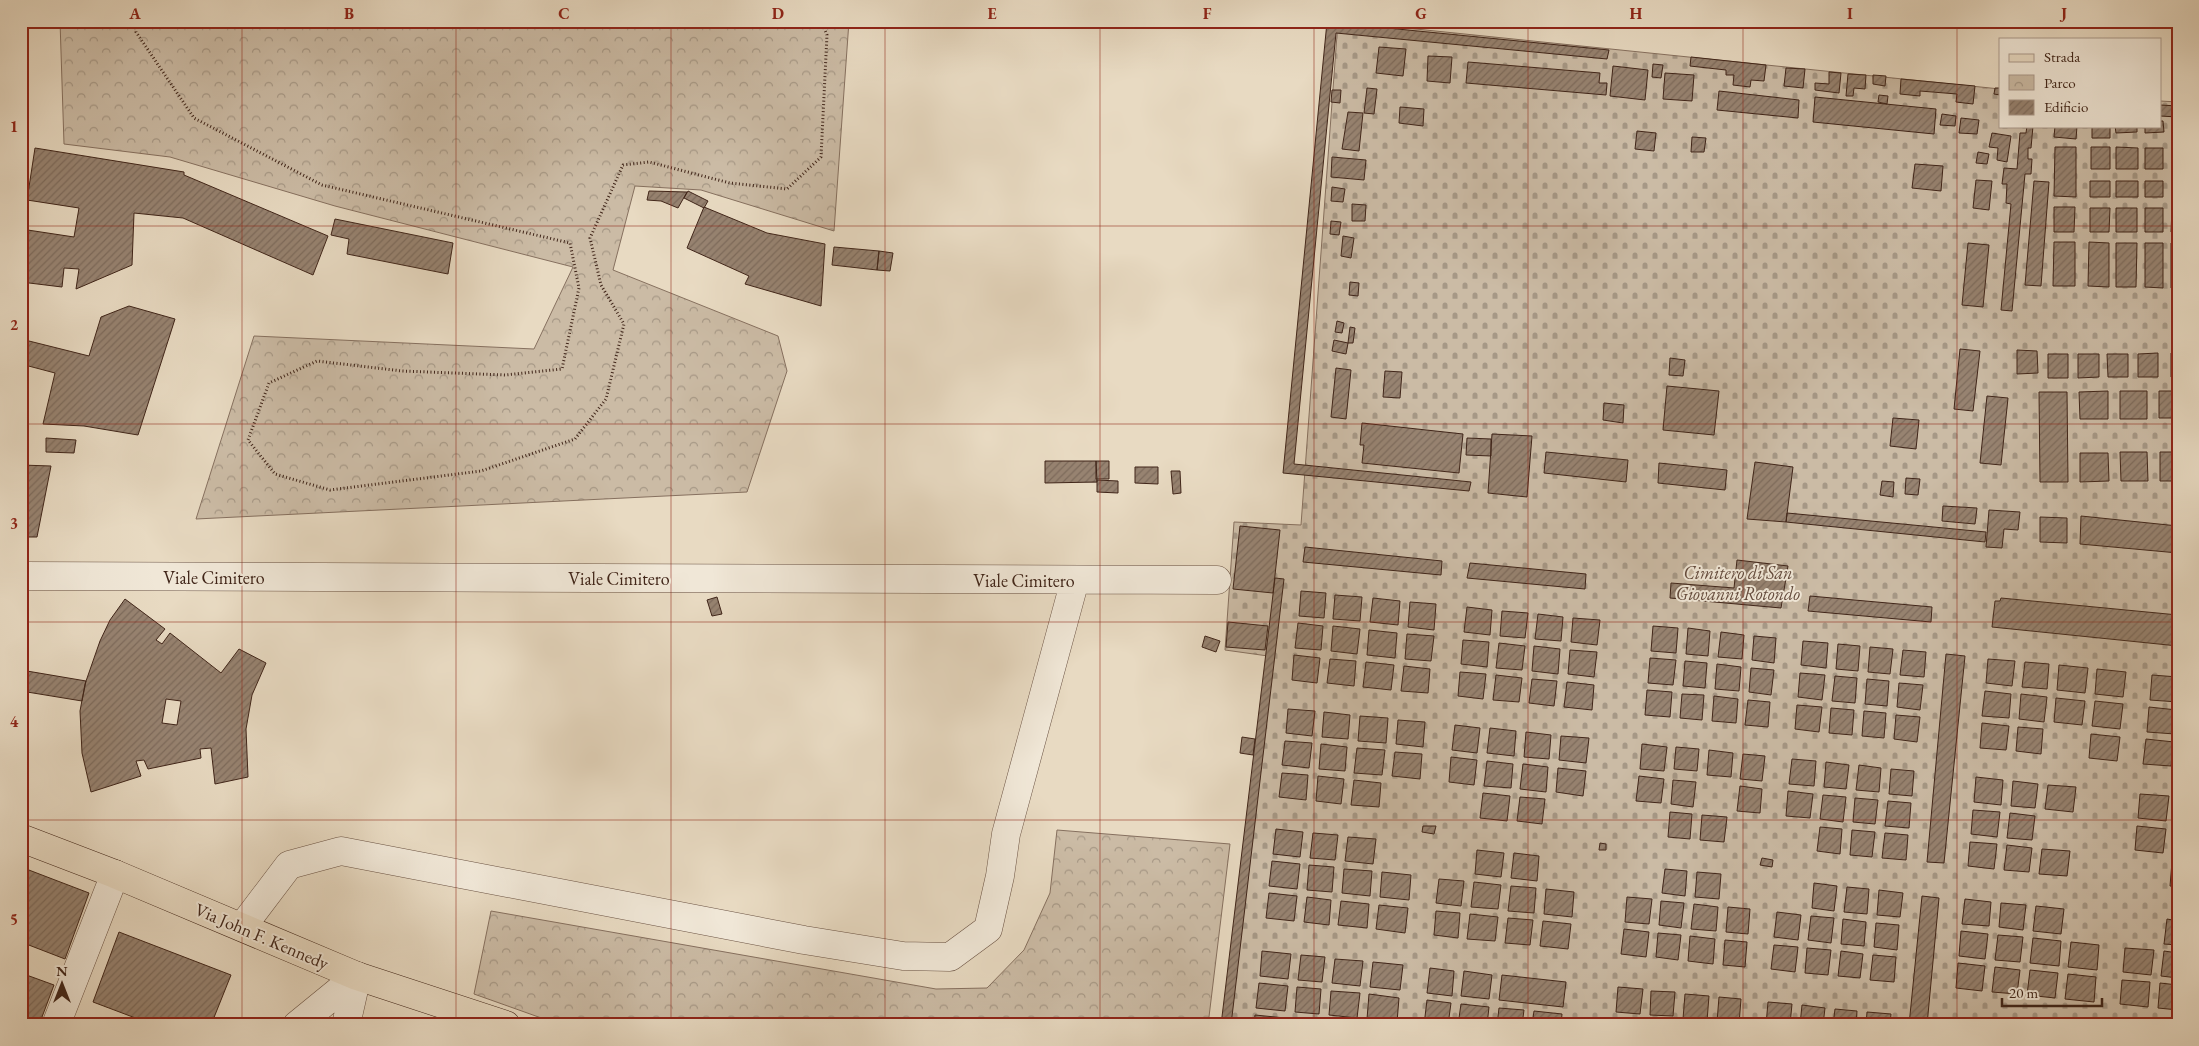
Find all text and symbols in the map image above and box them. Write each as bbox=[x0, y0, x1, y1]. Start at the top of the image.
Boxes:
text: A bbox=[128, 3, 141, 24]
text: B bbox=[344, 3, 354, 24]
text: C bbox=[558, 3, 570, 24]
text: D bbox=[772, 3, 784, 24]
text: E bbox=[987, 3, 997, 24]
text: F bbox=[1203, 3, 1212, 24]
text: G bbox=[1415, 3, 1427, 24]
text: H bbox=[1630, 3, 1643, 24]
text: I bbox=[1847, 3, 1853, 24]
text: J bbox=[2059, 3, 2067, 24]
legend bbox=[1999, 38, 2162, 128]
text: Strada bbox=[2044, 47, 2080, 66]
text: Parco bbox=[2044, 73, 2076, 92]
text: Edificio bbox=[2044, 97, 2088, 116]
text: 1 bbox=[10, 116, 18, 137]
text: 2 bbox=[10, 314, 19, 335]
text: 3 bbox=[10, 513, 18, 534]
park label: Cimitero di San Giovanni Rotondo bbox=[1676, 561, 1800, 605]
street label: Viale Cimitero bbox=[163, 566, 265, 589]
street label: Viale Cimitero bbox=[568, 567, 670, 590]
street label: Viale Cimitero bbox=[973, 569, 1075, 592]
text: 4 bbox=[10, 711, 19, 732]
street label: Via John F. Kennedy bbox=[192, 897, 332, 975]
text: 5 bbox=[10, 909, 18, 930]
north arrow bbox=[38, 958, 88, 1008]
text: N bbox=[56, 962, 68, 980]
scale bar bbox=[2002, 976, 2102, 1008]
text: 20 m bbox=[2009, 983, 2038, 1002]

